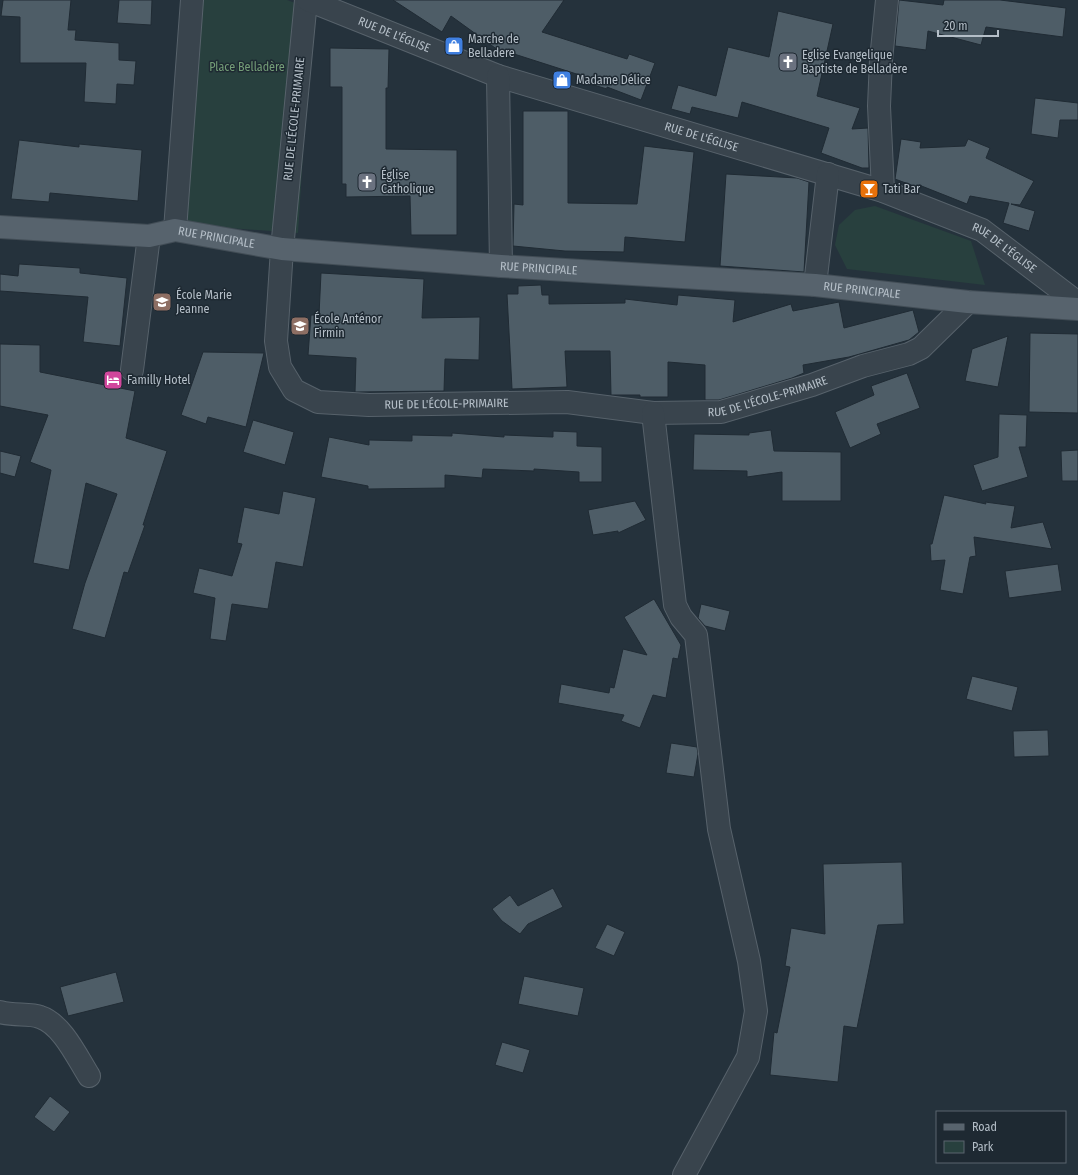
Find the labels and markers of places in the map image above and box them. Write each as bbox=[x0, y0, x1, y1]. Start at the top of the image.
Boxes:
place label: Marche de Belladere bbox=[468, 32, 519, 60]
shop icon: Marche de Belladere bbox=[443, 35, 465, 57]
place label: Eglise Evangelique Baptiste de Belladère bbox=[802, 48, 907, 76]
church icon: Eglise Evangelique Baptiste de Belladère bbox=[777, 51, 799, 73]
shop icon: Madame Délice bbox=[551, 69, 573, 91]
place label: Madame Délice bbox=[576, 73, 651, 87]
place label: Église Catholique bbox=[381, 167, 434, 196]
church icon: Église Catholique bbox=[356, 171, 378, 193]
bar icon: Tati Bar bbox=[858, 178, 880, 200]
place label: Tati Bar bbox=[883, 182, 921, 196]
place label: École Marie Jeanne bbox=[176, 287, 232, 316]
school or university icon: École Marie Jeanne bbox=[151, 291, 173, 313]
place label: École Anténor Firmin bbox=[314, 311, 382, 340]
school or university icon: École Anténor Firmin bbox=[289, 315, 311, 337]
hotel icon: Familly Hotel bbox=[102, 369, 124, 391]
place label: Familly Hotel bbox=[127, 373, 190, 387]

